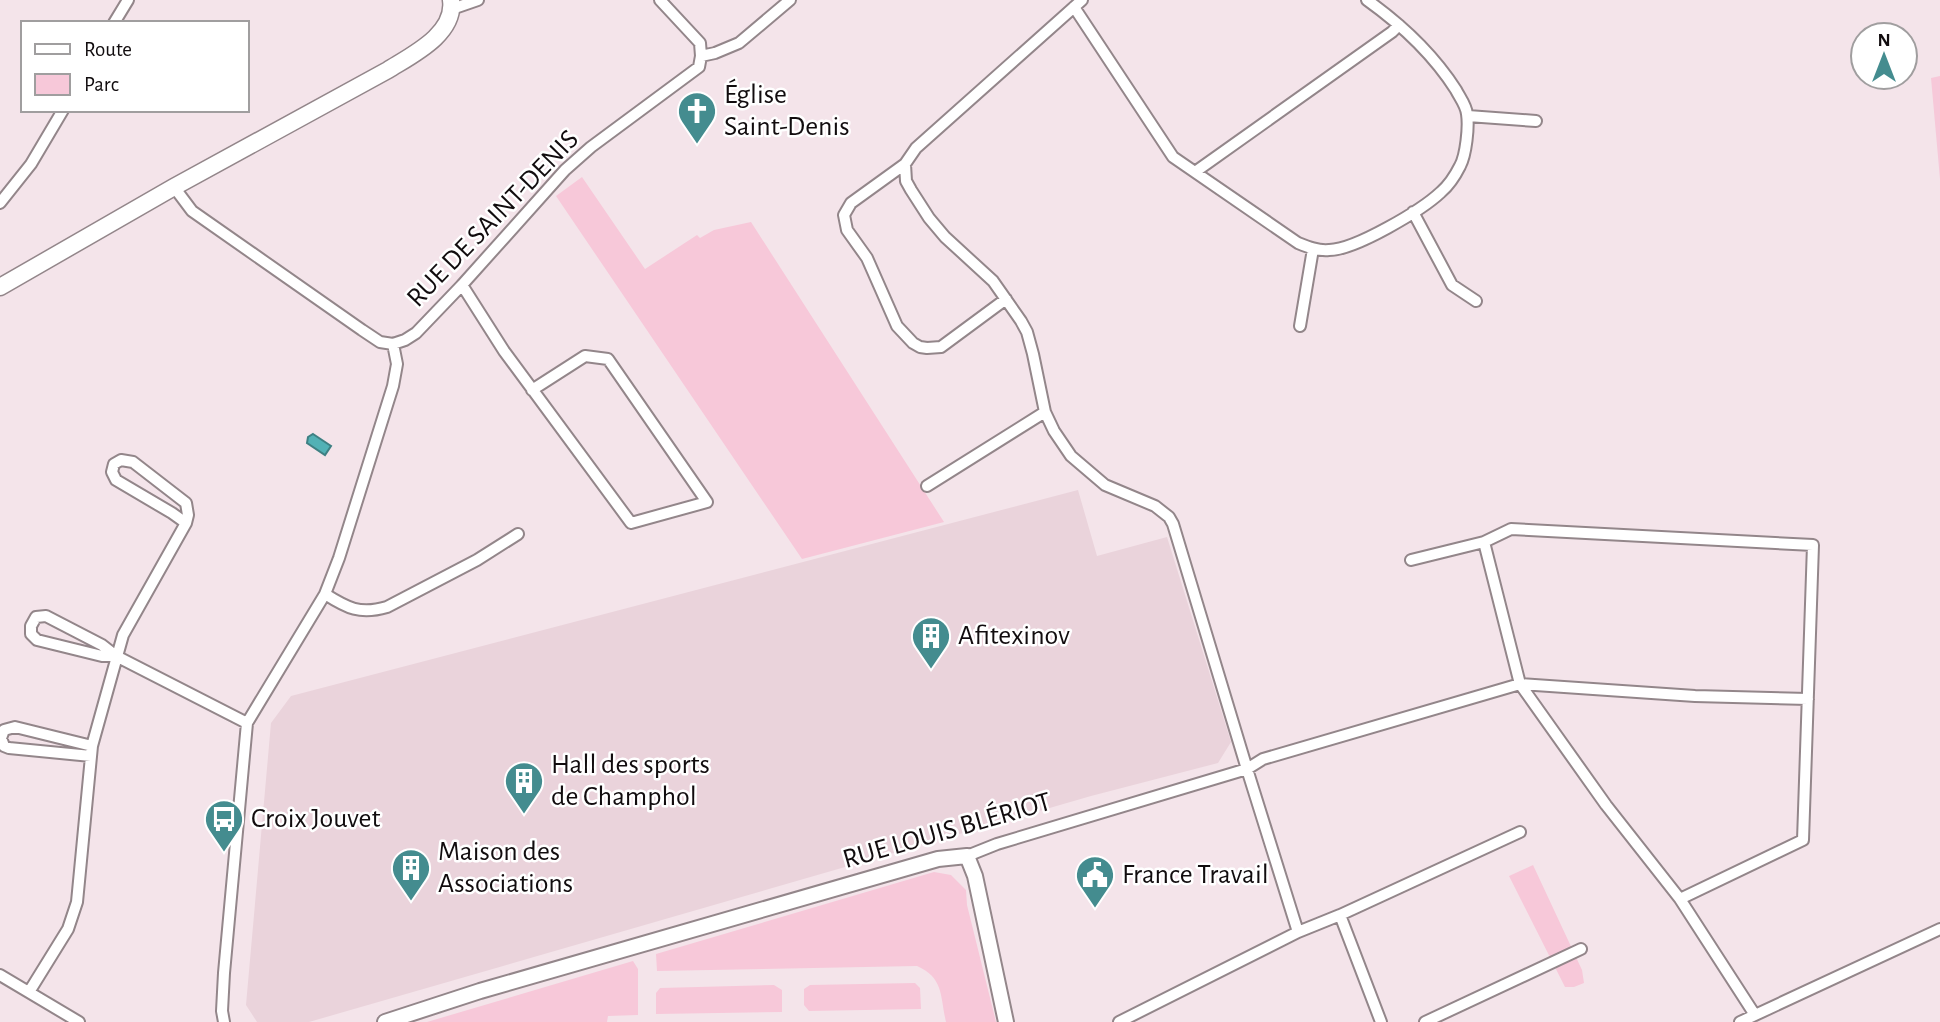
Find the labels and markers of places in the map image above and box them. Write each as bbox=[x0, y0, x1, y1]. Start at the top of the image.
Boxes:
place label: Église Saint-Denis bbox=[724, 78, 850, 141]
church icon: Église Saint-Denis bbox=[676, 90, 718, 145]
building icon: Afitexinov bbox=[910, 615, 952, 670]
place label: Afitexinov bbox=[958, 622, 1070, 650]
place label: Hall des sports de Champhol bbox=[551, 751, 710, 811]
building icon: Hall des sports de Champhol bbox=[503, 760, 545, 815]
bus stop icon: Croix Jouvet bbox=[203, 798, 245, 853]
place label: Croix Jouvet bbox=[251, 805, 380, 833]
place label: Maison des Associations bbox=[438, 838, 573, 898]
building icon: Maison des Associations bbox=[390, 847, 432, 902]
public building icon: France Travail bbox=[1074, 854, 1116, 909]
place label: France Travail bbox=[1122, 861, 1269, 889]

